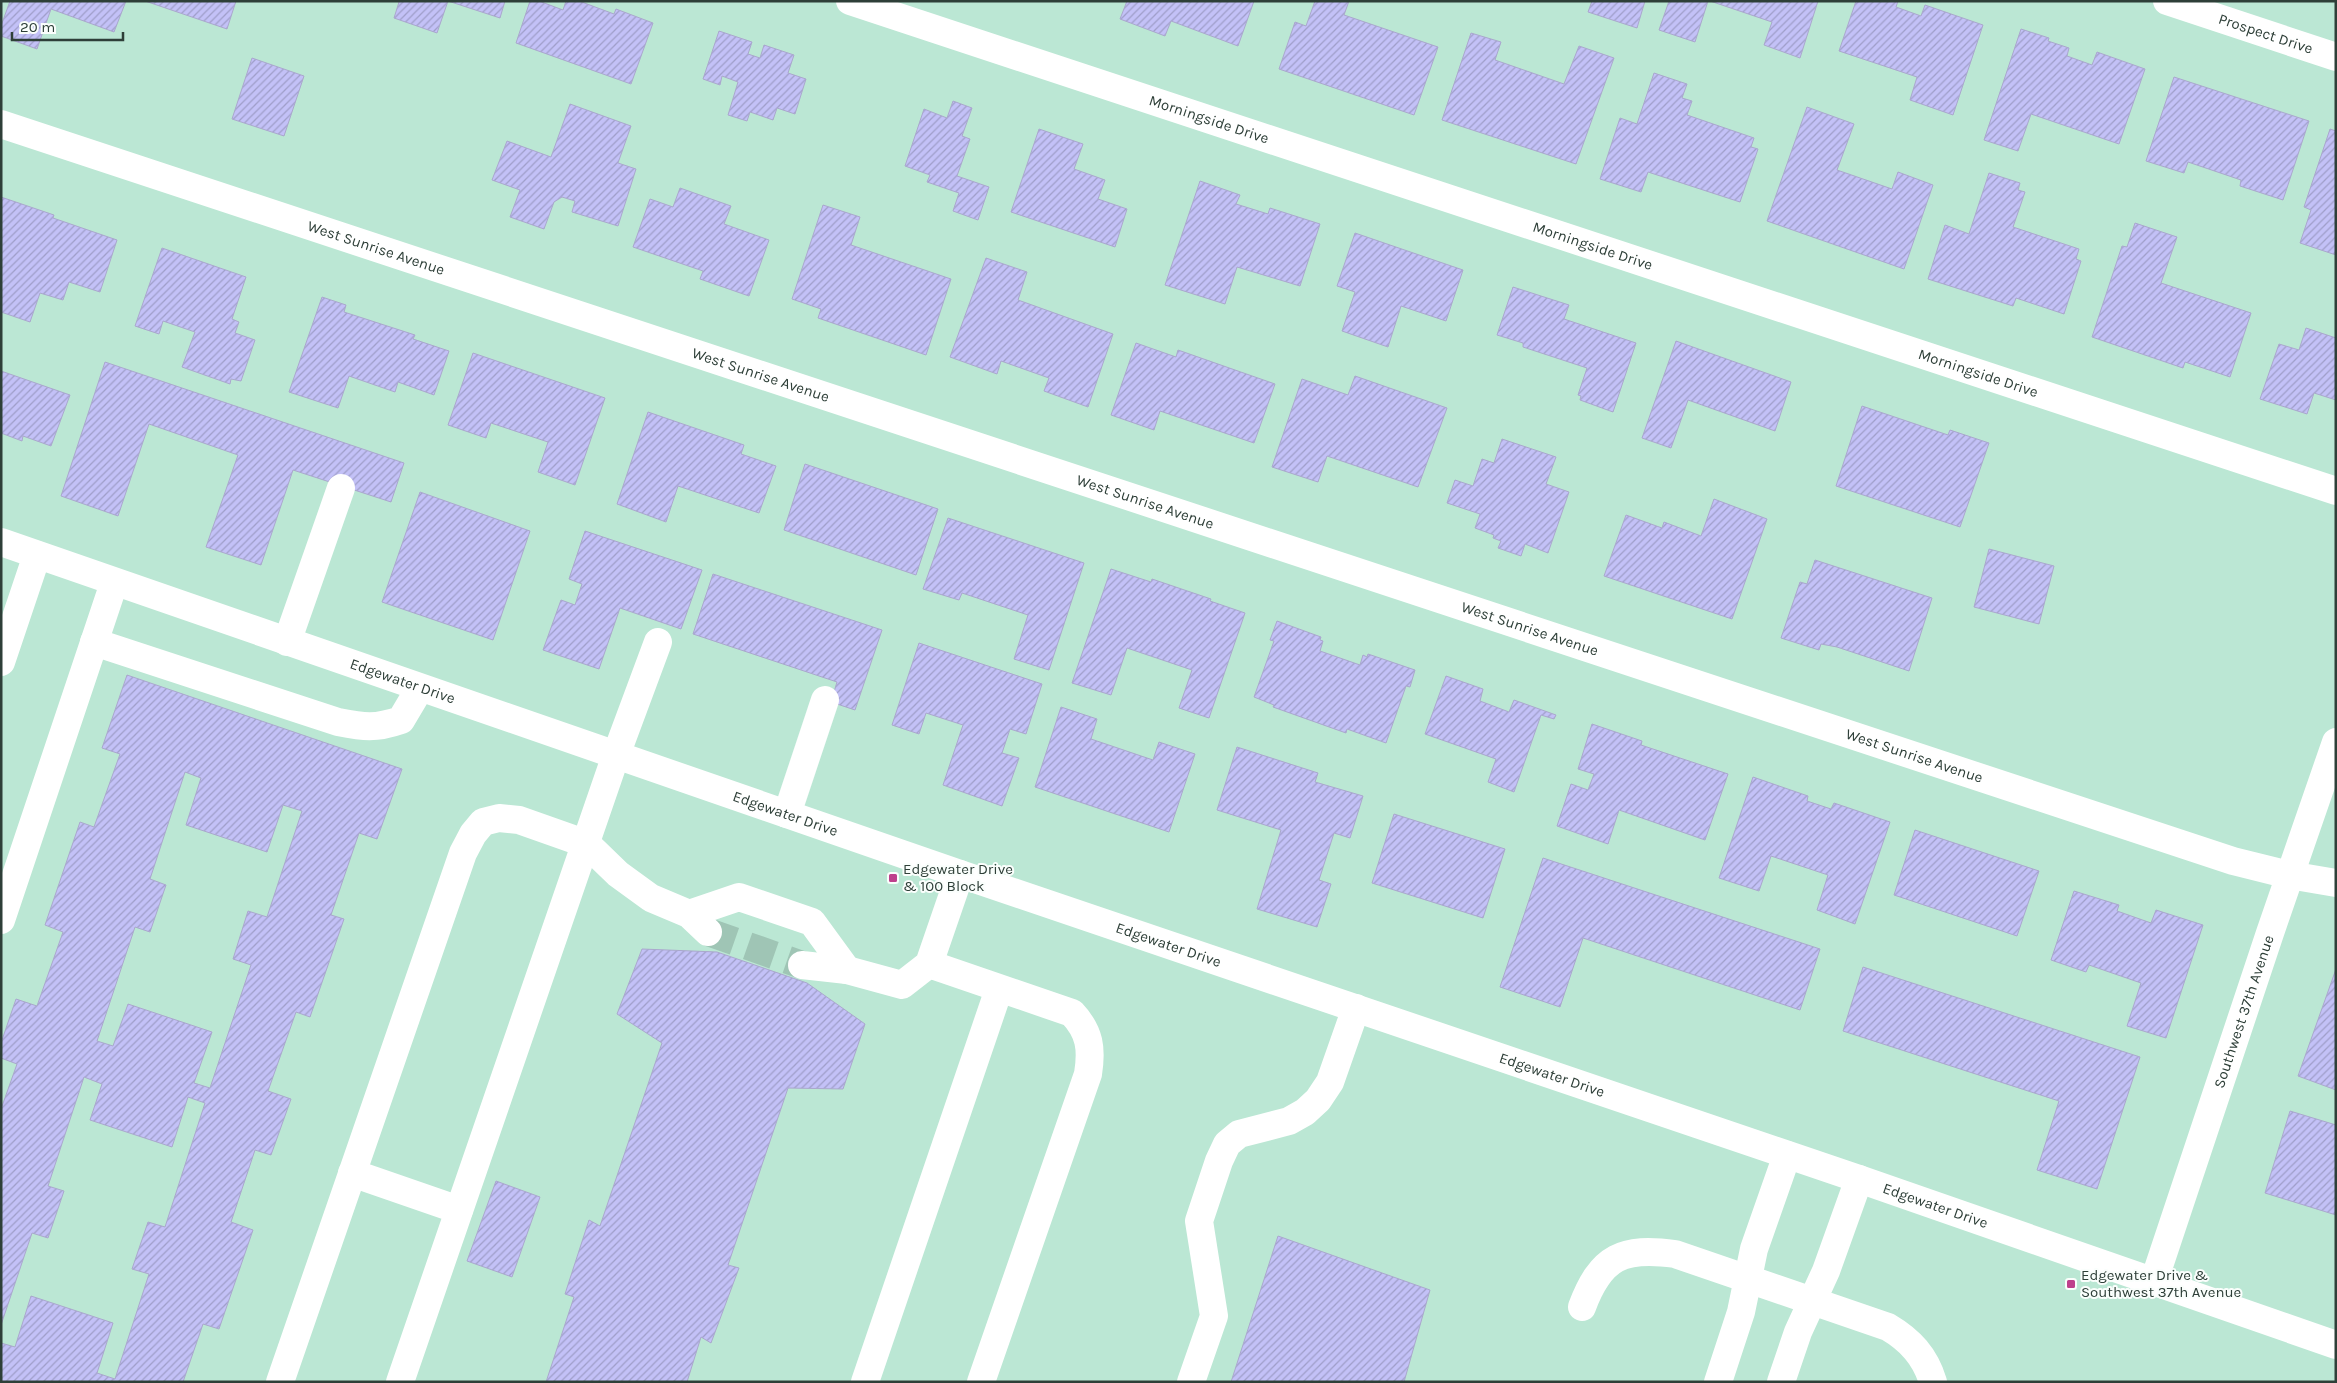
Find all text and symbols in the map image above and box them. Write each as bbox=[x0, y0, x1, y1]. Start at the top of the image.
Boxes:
scale bar bbox=[12, 10, 124, 42]
street label: Prospect Drive bbox=[2216, 10, 2315, 58]
text: 20 m bbox=[20, 18, 55, 36]
street label: Morningside Drive bbox=[1147, 91, 1271, 148]
street label: West Sunrise Avenue bbox=[305, 217, 447, 279]
street label: Morningside Drive bbox=[1530, 218, 1655, 274]
street label: West Sunrise Avenue bbox=[690, 344, 832, 406]
street label: Morningside Drive bbox=[1916, 345, 2040, 401]
street label: West Sunrise Avenue bbox=[1074, 471, 1216, 533]
street label: West Sunrise Avenue bbox=[1459, 598, 1601, 660]
street label: Edgewater Drive bbox=[348, 655, 458, 708]
street label: West Sunrise Avenue bbox=[1843, 725, 1985, 787]
street label: Edgewater Drive bbox=[730, 787, 840, 840]
place label: Edgewater Drive & 100 Block bbox=[903, 860, 1013, 895]
marker: Edgewater Drive & 100 Block bbox=[887, 872, 899, 884]
street label: Edgewater Drive bbox=[1113, 919, 1223, 971]
street label: Southwest 37th Avenue bbox=[2210, 933, 2278, 1090]
street label: Edgewater Drive bbox=[1497, 1049, 1607, 1101]
street label: Edgewater Drive bbox=[1880, 1179, 1990, 1232]
place label: Edgewater Drive & Southwest 37th Avenue bbox=[2081, 1266, 2241, 1301]
marker: Edgewater Drive & Southwest 37th Avenue bbox=[2065, 1278, 2077, 1290]

